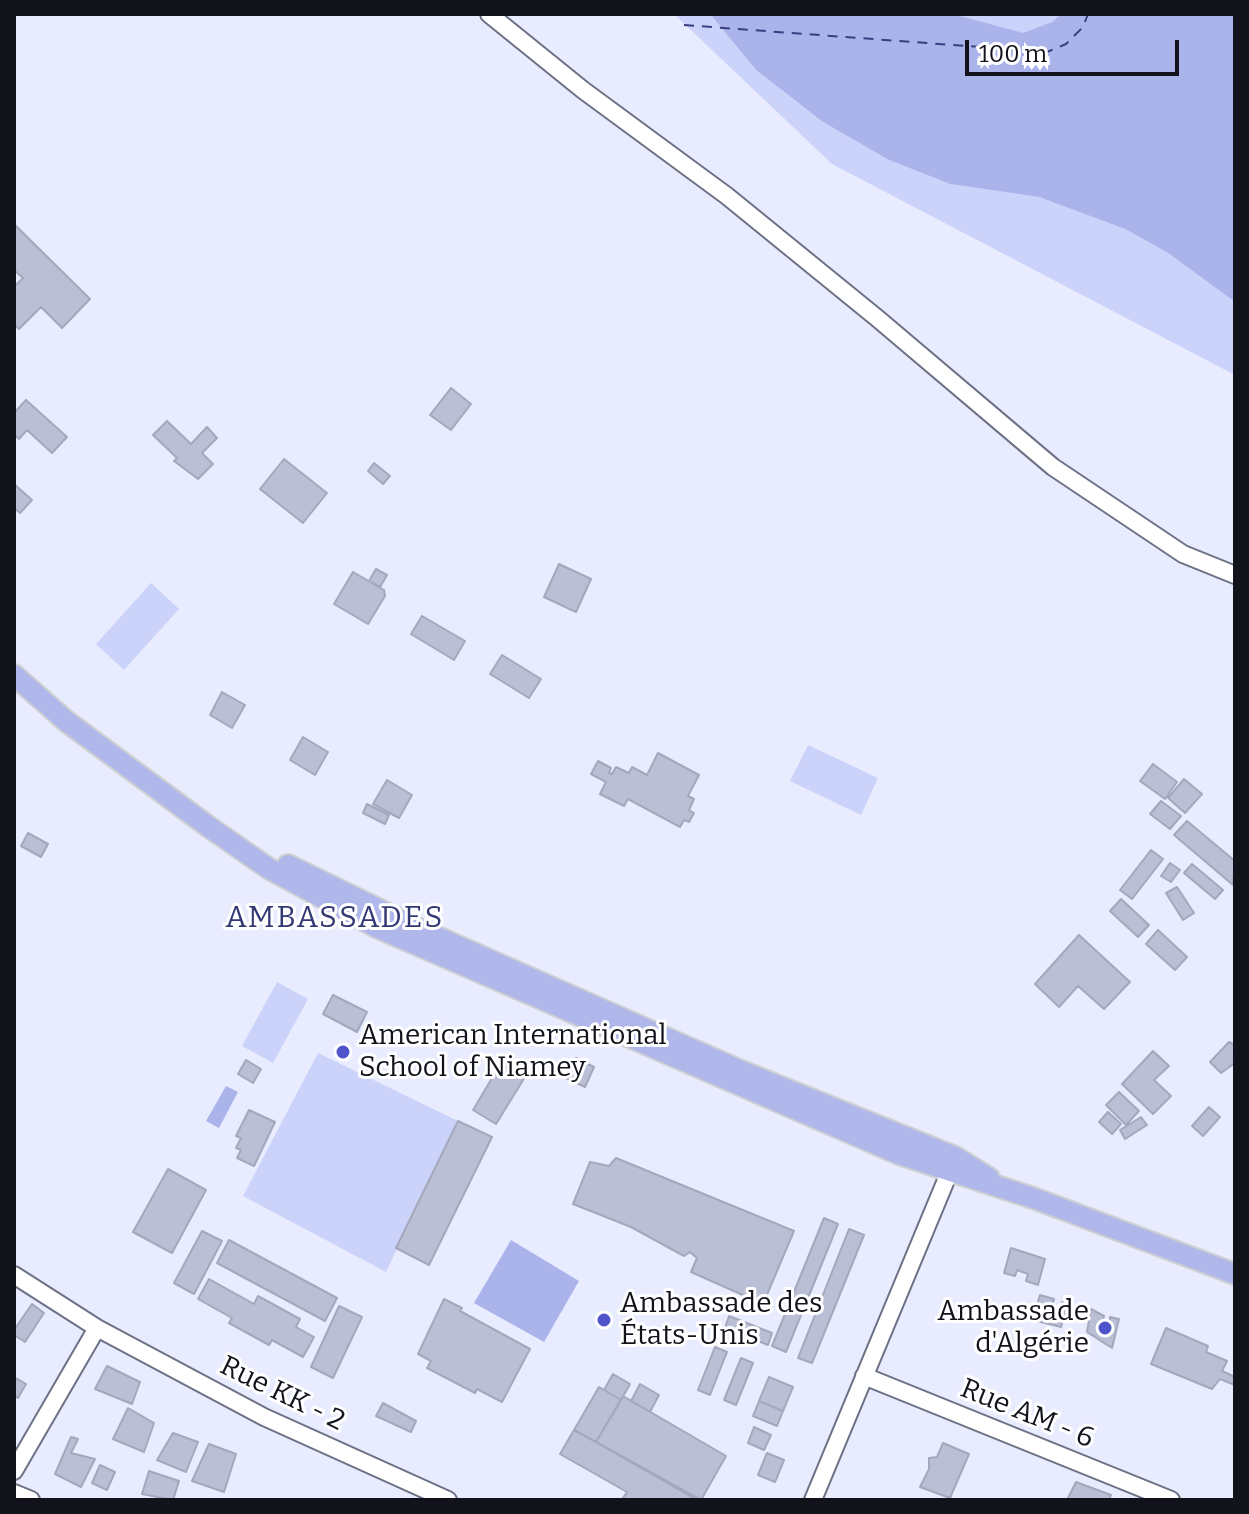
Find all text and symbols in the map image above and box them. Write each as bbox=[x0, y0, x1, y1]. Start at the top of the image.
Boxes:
scale bar bbox=[969, 24, 1183, 74]
text: 100 m bbox=[979, 40, 1047, 68]
district label: AMBASSADES bbox=[225, 901, 445, 937]
place label: American International School of Niamey bbox=[359, 1019, 667, 1085]
marker: American International School of Niamey bbox=[334, 1043, 352, 1061]
place label: Ambassade des États-Unis bbox=[620, 1287, 822, 1353]
place label: Ambassade d'Algérie bbox=[937, 1295, 1089, 1361]
marker: Ambassade des États-Unis bbox=[595, 1311, 613, 1329]
marker: Ambassade d'Algérie bbox=[1096, 1319, 1114, 1337]
street label: Rue KK - 2 bbox=[214, 1349, 350, 1439]
street label: Rue AM - 6 bbox=[956, 1372, 1098, 1456]

